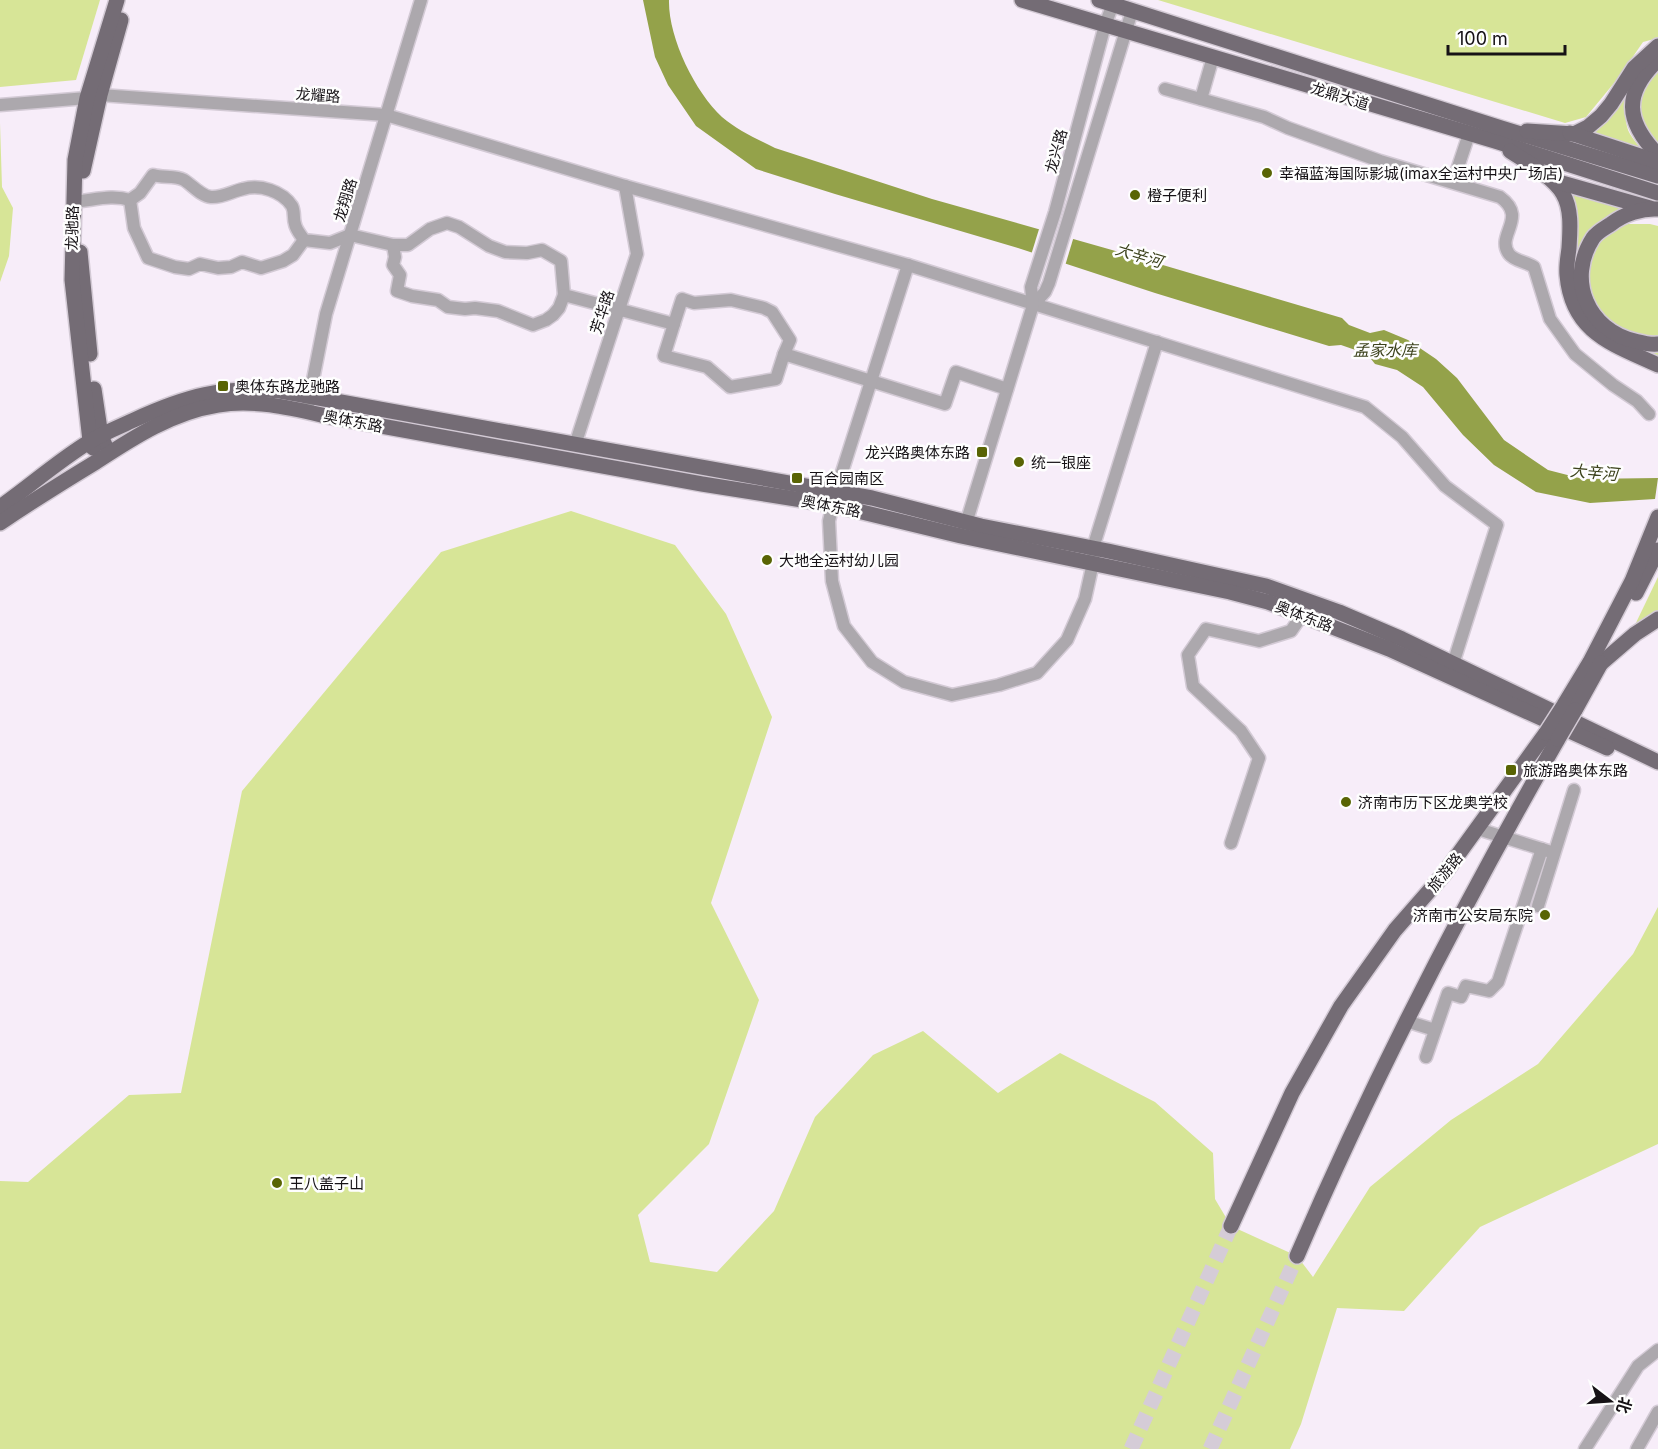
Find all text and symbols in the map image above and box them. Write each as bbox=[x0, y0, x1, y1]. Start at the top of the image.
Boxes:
scale bar bbox=[1448, 18, 1565, 56]
text: 100 m bbox=[1457, 28, 1508, 49]
street label: 龙鼎大道 bbox=[1309, 78, 1371, 114]
street label: 龙耀路 bbox=[295, 84, 341, 106]
street label: 龙兴路 bbox=[1041, 127, 1071, 175]
place label: 幸福蓝海国际影城(imax全运村中央广场店) bbox=[1279, 164, 1563, 183]
marker: 幸福蓝海国际影城(imax全运村中央广场店) bbox=[1260, 166, 1274, 180]
street label: 龙翔路 bbox=[329, 176, 361, 224]
place label: 橙子便利 bbox=[1147, 186, 1207, 205]
marker: 橙子便利 bbox=[1128, 188, 1142, 202]
street label: 龙驰路 bbox=[62, 205, 82, 251]
water label: 大辛河 bbox=[1113, 238, 1168, 272]
street label: 芳华路 bbox=[586, 288, 618, 336]
water label: 孟家水库 bbox=[1353, 340, 1420, 360]
place label: 奥体东路龙驰路 bbox=[235, 377, 340, 396]
marker: 奥体东路龙驰路 bbox=[216, 379, 230, 393]
street label: 奥体东路 bbox=[322, 406, 384, 436]
place label: 龙兴路奥体东路 bbox=[865, 443, 970, 462]
marker: 龙兴路奥体东路 bbox=[975, 445, 989, 459]
place label: 统一银座 bbox=[1031, 453, 1091, 472]
marker: 统一银座 bbox=[1012, 455, 1026, 469]
water label: 大辛河 bbox=[1569, 460, 1622, 484]
place label: 百合园南区 bbox=[809, 469, 884, 488]
marker: 百合园南区 bbox=[790, 471, 804, 485]
street label: 奥体东路 bbox=[800, 491, 862, 521]
place label: 大地全运村幼儿园 bbox=[779, 551, 899, 570]
marker: 大地全运村幼儿园 bbox=[760, 553, 774, 567]
street label: 奥体东路 bbox=[1273, 596, 1335, 636]
place label: 旅游路奥体东路 bbox=[1523, 761, 1628, 780]
marker: 旅游路奥体东路 bbox=[1504, 763, 1518, 777]
place label: 济南市历下区龙奥学校 bbox=[1358, 793, 1508, 812]
marker: 济南市历下区龙奥学校 bbox=[1339, 795, 1353, 809]
street label: 旅游路 bbox=[1423, 849, 1467, 895]
place label: 济南市公安局东院 bbox=[1413, 906, 1533, 925]
marker: 济南市公安局东院 bbox=[1538, 908, 1552, 922]
place label: 王八盖子山 bbox=[289, 1174, 364, 1193]
marker: 王八盖子山 bbox=[270, 1176, 284, 1190]
north arrow bbox=[1580, 1371, 1640, 1431]
text: 北 bbox=[1612, 1395, 1636, 1416]

